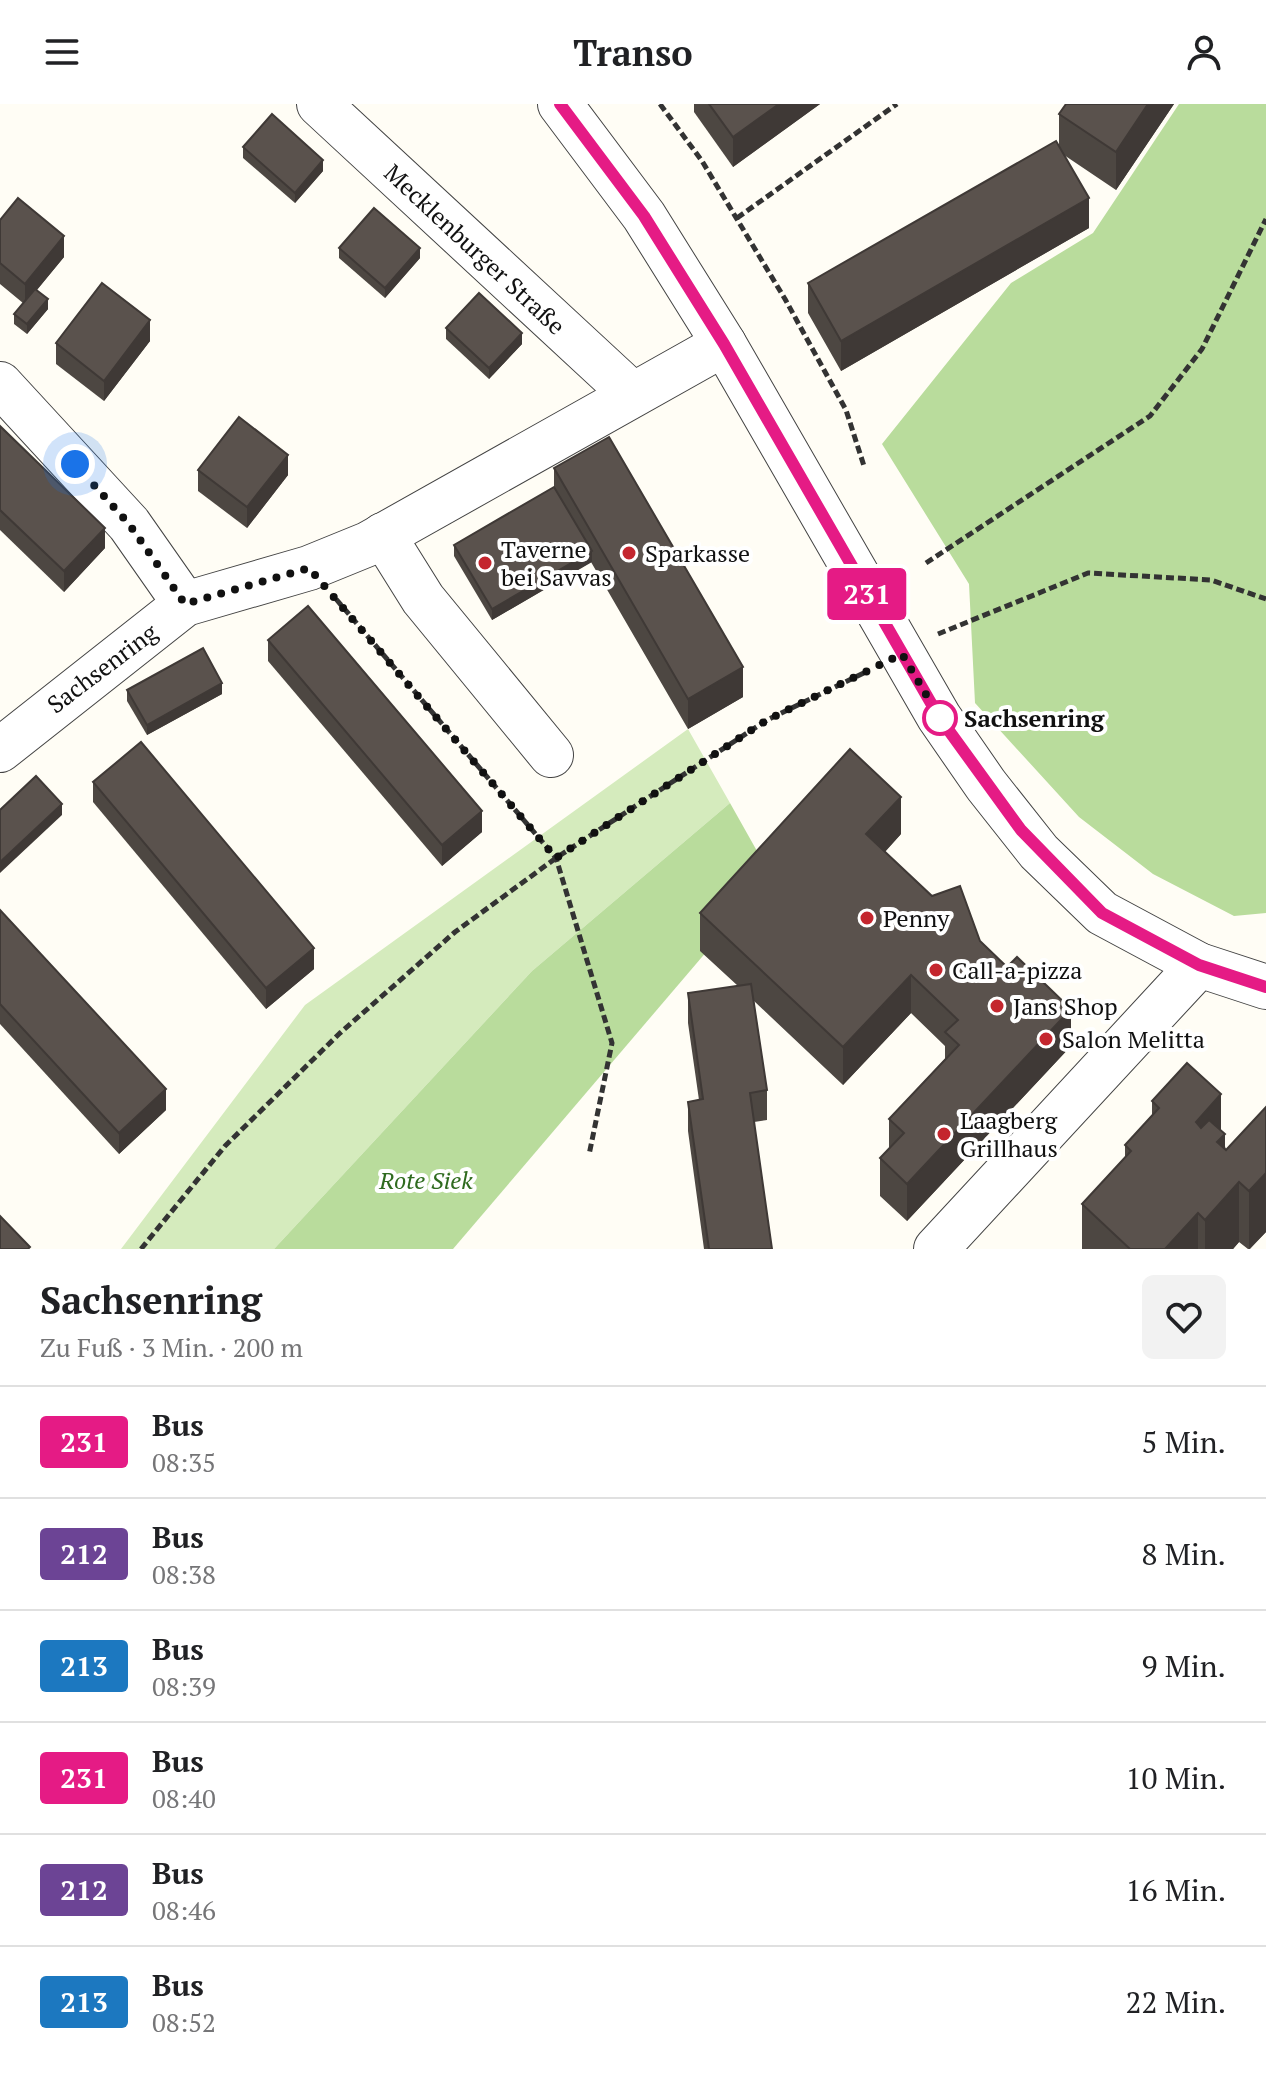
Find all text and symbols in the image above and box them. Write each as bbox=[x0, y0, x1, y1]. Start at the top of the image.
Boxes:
text: Transo bbox=[573, 29, 693, 76]
icon: menu bbox=[40, 30, 84, 74]
icon: person bbox=[1182, 30, 1226, 74]
street label: Mecklenburger Straße bbox=[378, 157, 572, 341]
your location bbox=[55, 444, 95, 484]
place label: Taverne bei Savvas bbox=[501, 533, 612, 593]
place label: Sparkasse bbox=[645, 537, 750, 569]
marker: Sparkasse bbox=[620, 544, 638, 562]
marker: Taverne bei Savvas bbox=[476, 554, 494, 572]
line badge: 231 bbox=[821, 568, 913, 620]
text: 231 bbox=[843, 575, 891, 612]
street label: Sachsenring bbox=[40, 616, 164, 720]
marker: Sachsenring bbox=[923, 701, 957, 735]
place label: Sachsenring bbox=[964, 702, 1105, 734]
place label: Penny bbox=[883, 902, 950, 934]
marker: Penny bbox=[858, 909, 876, 927]
place label: Call-a-pizza bbox=[952, 954, 1082, 986]
marker: Call-a-pizza bbox=[927, 961, 945, 979]
place label: Jans Shop bbox=[1013, 990, 1118, 1022]
marker: Jans Shop bbox=[988, 997, 1006, 1015]
place label: Salon Melitta bbox=[1062, 1023, 1205, 1055]
marker: Salon Melitta bbox=[1037, 1030, 1055, 1048]
place label: Laagberg Grillhaus bbox=[960, 1104, 1058, 1164]
marker: Laagberg Grillhaus bbox=[935, 1125, 953, 1143]
park label: Rote Siek bbox=[378, 1164, 473, 1196]
text: Sachsenring bbox=[40, 1275, 262, 1325]
button: heart bbox=[1142, 1275, 1226, 1359]
text: Zu Fuß · 3 Min. · 200 m bbox=[40, 1330, 303, 1364]
text: Bus bbox=[152, 1405, 204, 1445]
text: 5 Min. bbox=[1141, 1422, 1226, 1462]
text: 231 bbox=[60, 1423, 108, 1460]
text: 08:35 bbox=[152, 1445, 216, 1479]
text: Bus bbox=[152, 1517, 204, 1557]
text: 8 Min. bbox=[1141, 1534, 1226, 1574]
text: 212 bbox=[60, 1535, 108, 1572]
text: 08:38 bbox=[152, 1557, 216, 1591]
text: Bus bbox=[152, 1629, 204, 1669]
text: 9 Min. bbox=[1141, 1646, 1226, 1686]
text: 213 bbox=[60, 1647, 108, 1684]
text: 08:39 bbox=[152, 1669, 216, 1703]
text: Bus bbox=[152, 1741, 204, 1781]
text: 10 Min. bbox=[1126, 1758, 1226, 1798]
text: 231 bbox=[60, 1759, 108, 1796]
text: 08:40 bbox=[152, 1781, 216, 1815]
text: Bus bbox=[152, 1853, 204, 1893]
text: 16 Min. bbox=[1126, 1870, 1226, 1910]
text: 212 bbox=[60, 1871, 108, 1908]
text: 08:46 bbox=[152, 1893, 216, 1927]
text: Bus bbox=[152, 1965, 204, 2005]
text: 22 Min. bbox=[1126, 1982, 1226, 2022]
text: 213 bbox=[60, 1983, 108, 2020]
text: 08:52 bbox=[152, 2005, 216, 2039]

